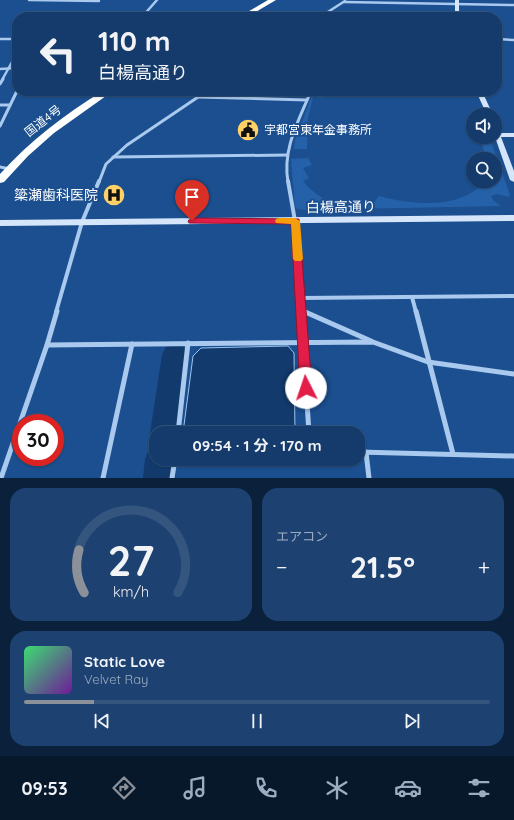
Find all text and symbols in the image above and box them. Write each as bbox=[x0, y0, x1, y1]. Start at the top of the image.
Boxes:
text: 110 m bbox=[98, 23, 171, 58]
icon: left bbox=[32, 28, 84, 80]
text: 白楊高通り bbox=[98, 61, 188, 84]
street label: 国道4号 bbox=[21, 102, 64, 140]
map controls bbox=[466, 108, 502, 188]
button: sound bbox=[466, 108, 502, 144]
public building icon: 宇都宮東年金事務所 bbox=[235, 117, 261, 143]
place label: 宇都宮東年金事務所 bbox=[264, 122, 372, 137]
button: search bbox=[466, 152, 502, 188]
pin bbox=[175, 180, 209, 221]
hospital icon: 簗瀬歯科医院 bbox=[101, 182, 127, 208]
place label: 簗瀬歯科医院 bbox=[14, 186, 98, 204]
icon: arrive bbox=[181, 186, 203, 208]
street label: 白楊高通り bbox=[306, 197, 376, 217]
position arrow bbox=[285, 367, 327, 409]
speed limit sign: 30 bbox=[12, 414, 64, 466]
text: 09:54 · 1 分 · 170 m bbox=[192, 436, 322, 455]
text: エアコン bbox=[276, 528, 328, 544]
text: 27 bbox=[108, 533, 154, 585]
text: 21.5° bbox=[350, 548, 415, 586]
text: − bbox=[276, 553, 287, 581]
text: + bbox=[478, 553, 490, 581]
text: km/h bbox=[113, 582, 149, 600]
text: Static Love bbox=[84, 652, 165, 671]
text: Velvet Ray bbox=[84, 671, 149, 687]
icon: previous bbox=[91, 710, 113, 732]
icon: pause bbox=[246, 710, 268, 732]
icon: next bbox=[401, 710, 423, 732]
icon: directions bbox=[110, 774, 138, 802]
icon: music bbox=[181, 774, 209, 802]
icon: phone bbox=[252, 774, 280, 802]
icon: climate bbox=[323, 774, 351, 802]
icon: car bbox=[394, 774, 422, 802]
icon: filters bbox=[465, 774, 493, 802]
text: 09:53 bbox=[21, 777, 68, 800]

